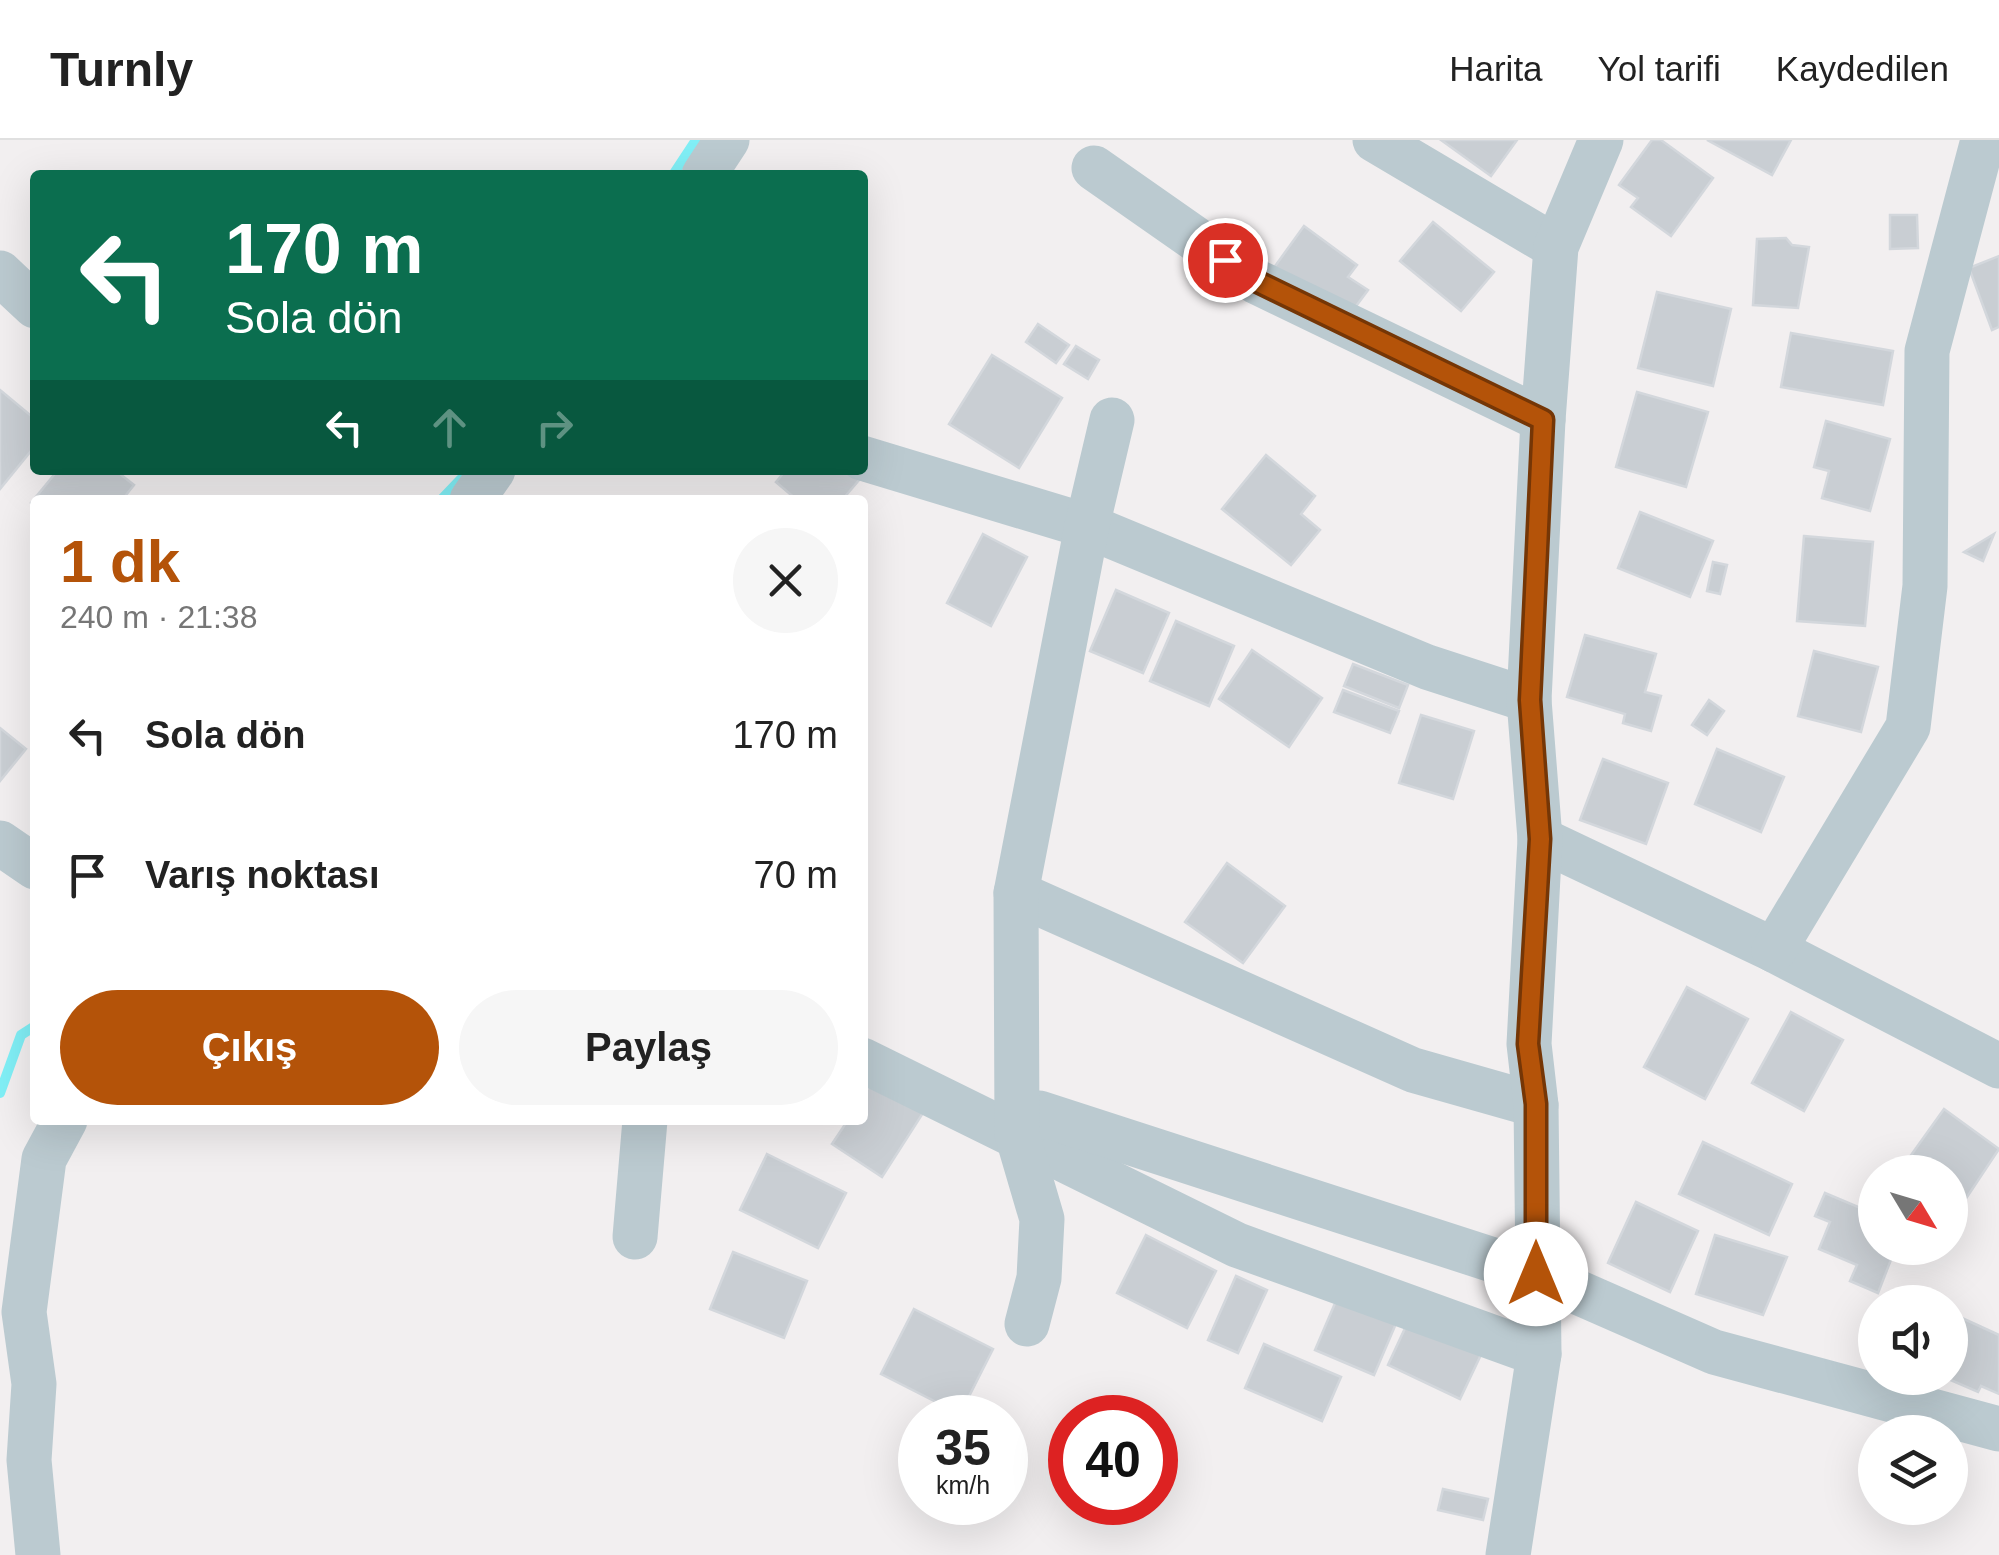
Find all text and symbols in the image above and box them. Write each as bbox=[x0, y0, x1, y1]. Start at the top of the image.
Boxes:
text: Turnly bbox=[50, 43, 193, 96]
text: Harita bbox=[1449, 49, 1543, 88]
text: Yol tarifi bbox=[1598, 49, 1721, 88]
text: Kaydedilen bbox=[1776, 49, 1949, 88]
icon: left bbox=[60, 210, 190, 340]
text: 170 m bbox=[225, 210, 423, 288]
pin bbox=[1183, 218, 1268, 303]
icon: arrive bbox=[1198, 233, 1253, 288]
text: Sola dön bbox=[225, 292, 403, 343]
icon: left bbox=[317, 400, 372, 455]
icon: ahead bbox=[422, 400, 477, 455]
icon: right bbox=[527, 400, 582, 455]
text: 1 dk bbox=[60, 528, 180, 595]
button: close bbox=[733, 528, 838, 633]
text: 240 m · 21:38 bbox=[60, 599, 257, 635]
icon: left bbox=[60, 708, 115, 763]
text: Sola dön bbox=[145, 714, 305, 756]
text: 170 m bbox=[732, 714, 838, 756]
icon: arrive bbox=[60, 848, 115, 903]
text: Varış noktası bbox=[145, 854, 379, 896]
text: 70 m bbox=[754, 854, 838, 896]
button: Çıkış bbox=[60, 990, 439, 1105]
button: Paylaş bbox=[459, 990, 838, 1105]
north arrow bbox=[1858, 1155, 1968, 1265]
map controls bbox=[1858, 1155, 1968, 1525]
position arrow bbox=[1484, 1222, 1588, 1326]
button: sound bbox=[1858, 1285, 1968, 1395]
speed limit sign: 40 bbox=[1048, 1395, 1178, 1525]
button: layers bbox=[1858, 1415, 1968, 1525]
text: 35 bbox=[935, 1420, 991, 1476]
text: km/h bbox=[936, 1471, 990, 1499]

